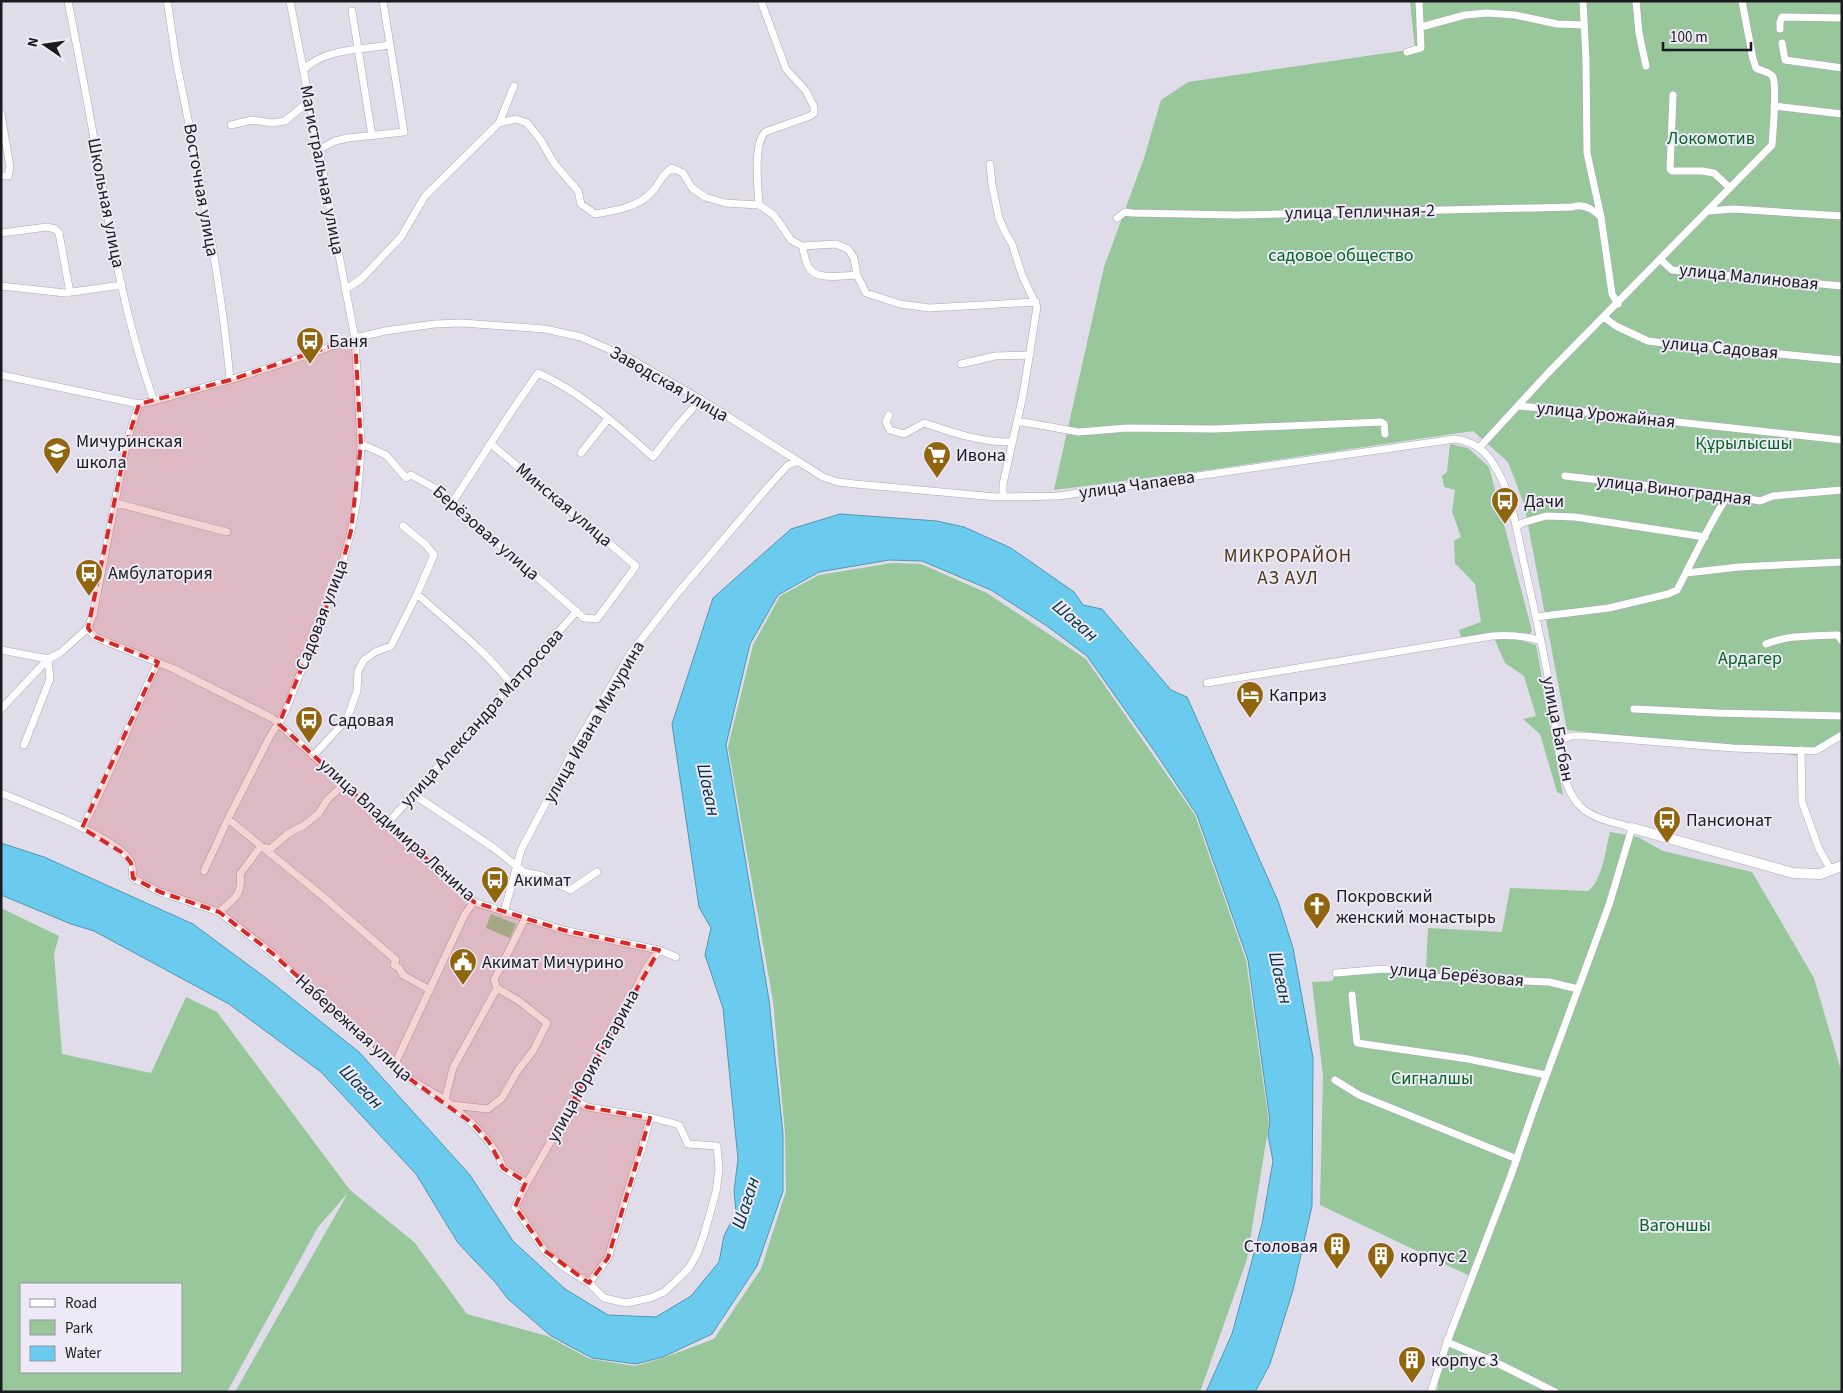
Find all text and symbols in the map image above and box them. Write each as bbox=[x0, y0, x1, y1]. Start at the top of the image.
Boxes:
north arrow bbox=[20, 20, 70, 70]
scale bar bbox=[1663, 20, 1750, 52]
text: 100 m bbox=[1670, 27, 1708, 48]
text: N bbox=[23, 36, 44, 49]
street label: Магистральная улица bbox=[293, 83, 351, 257]
street label: Восточная улица bbox=[177, 122, 225, 258]
park label: Локомотив bbox=[1667, 126, 1755, 151]
street label: Школьная улица bbox=[81, 136, 131, 270]
street label: улица Тепличная-2 bbox=[1285, 198, 1435, 226]
park label: садовое общество bbox=[1268, 243, 1414, 268]
street label: улица Малиновая bbox=[1678, 257, 1820, 297]
bus stop icon: Баня bbox=[295, 326, 325, 365]
place label: Баня bbox=[329, 329, 368, 354]
street label: улица Садовая bbox=[1661, 330, 1779, 366]
street label: Заводская улица bbox=[605, 340, 733, 428]
street label: улица Урожайная bbox=[1535, 395, 1677, 435]
place label: Мичуринская школа bbox=[76, 429, 182, 475]
park label: Құрылысшы bbox=[1695, 431, 1793, 456]
school or university icon: Мичуринская школа bbox=[42, 436, 72, 475]
supermarket icon: Ивона bbox=[922, 440, 952, 479]
place label: Ивона bbox=[956, 443, 1006, 468]
street label: Минская улица bbox=[510, 457, 618, 553]
street label: улица Чапаева bbox=[1077, 464, 1197, 506]
street label: улица Виноградная bbox=[1595, 468, 1753, 512]
street label: Берёзовая улица bbox=[427, 479, 545, 587]
bus stop icon: Дачи bbox=[1490, 486, 1520, 525]
place label: Дачи bbox=[1524, 489, 1564, 514]
district label: МИКРОРАЙОН АЗ АУЛ bbox=[1224, 543, 1352, 592]
street label: Садовая улица bbox=[289, 556, 355, 674]
bus stop icon: Амбулатория bbox=[74, 558, 104, 597]
place label: Амбулатория bbox=[108, 561, 213, 586]
water label: Шаған bbox=[1046, 593, 1104, 649]
street label: улица Александра Матросова bbox=[395, 623, 569, 813]
street label: улица Ивана Мичурина bbox=[537, 636, 651, 808]
park label: Ардагер bbox=[1718, 646, 1782, 671]
street label: улица Багбан bbox=[1536, 674, 1580, 784]
hotel icon: Каприз bbox=[1235, 680, 1265, 719]
place label: Каприз bbox=[1269, 683, 1327, 708]
bus stop icon: Садовая bbox=[294, 705, 324, 744]
place label: Садовая bbox=[328, 708, 394, 733]
street label: улица Владимира Ленина bbox=[313, 753, 481, 907]
water label: Шаған bbox=[689, 761, 727, 819]
bus stop icon: Пансионат bbox=[1652, 805, 1682, 844]
place label: Пансионат bbox=[1686, 808, 1772, 833]
bus stop icon: Акимат bbox=[480, 865, 510, 904]
place label: Акимат bbox=[514, 868, 571, 893]
place label: Покровский женский монастырь bbox=[1336, 884, 1496, 930]
church icon: Покровский женский монастырь bbox=[1302, 891, 1332, 930]
public building icon: Акимат Мичурино bbox=[448, 947, 478, 986]
water label: Шаған bbox=[1261, 949, 1299, 1007]
place label: Акимат Мичурино bbox=[482, 950, 624, 975]
street label: улица Берёзовая bbox=[1389, 957, 1525, 993]
street label: Набережная улица bbox=[290, 969, 418, 1087]
street label: улица Юрия Гагарина bbox=[540, 985, 646, 1147]
water label: Шаған bbox=[333, 1058, 389, 1116]
park label: Сигналшы bbox=[1391, 1066, 1473, 1091]
water label: Шаған bbox=[725, 1173, 767, 1233]
park label: Вагоншы bbox=[1639, 1213, 1711, 1238]
building icon: Столовая bbox=[1322, 1231, 1352, 1270]
place label: Столовая bbox=[1244, 1234, 1318, 1259]
building icon: корпус 2 bbox=[1366, 1241, 1396, 1280]
place label: корпус 2 bbox=[1400, 1244, 1467, 1269]
legend bbox=[20, 1283, 182, 1373]
text: Road bbox=[65, 1293, 97, 1314]
text: Park bbox=[65, 1318, 94, 1339]
text: Water bbox=[65, 1343, 102, 1364]
building icon: корпус 3 bbox=[1397, 1345, 1427, 1384]
place label: корпус 3 bbox=[1431, 1348, 1498, 1373]

